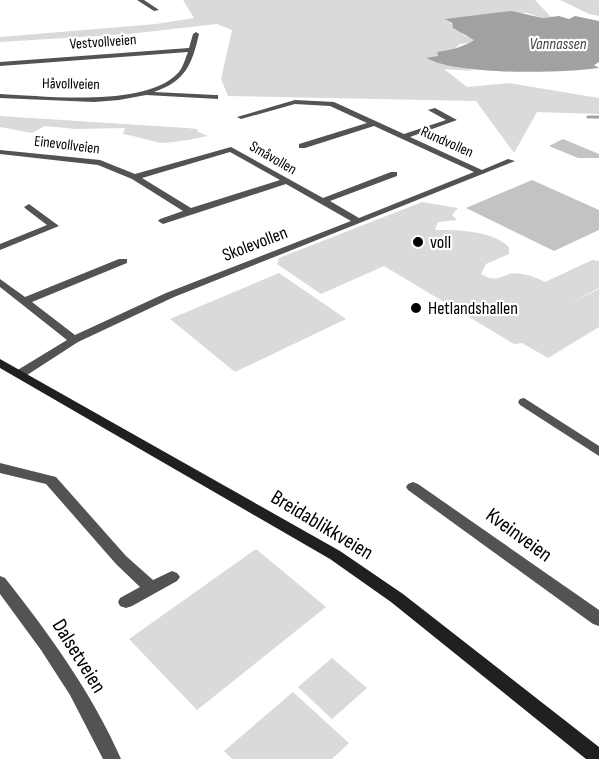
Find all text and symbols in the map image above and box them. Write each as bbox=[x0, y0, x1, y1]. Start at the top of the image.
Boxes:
street label: Vestvollveien bbox=[69, 30, 137, 54]
water label: Vannassen bbox=[529, 35, 587, 54]
street label: Håvollveien bbox=[42, 74, 100, 94]
street label: Rundvollen bbox=[418, 122, 476, 162]
street label: Einevollveien bbox=[33, 132, 101, 158]
street label: Småvollen bbox=[246, 137, 300, 179]
street label: Skolevollen bbox=[219, 222, 291, 266]
place label: voll bbox=[430, 232, 451, 253]
marker: voll bbox=[411, 235, 425, 249]
place label: Hetlandshallen bbox=[428, 298, 518, 319]
marker: Hetlandshallen bbox=[409, 301, 423, 315]
street label: Breidablikkveien bbox=[266, 485, 378, 565]
street label: Kveinveien bbox=[481, 503, 557, 567]
street label: Dalsetveien bbox=[47, 614, 111, 698]

